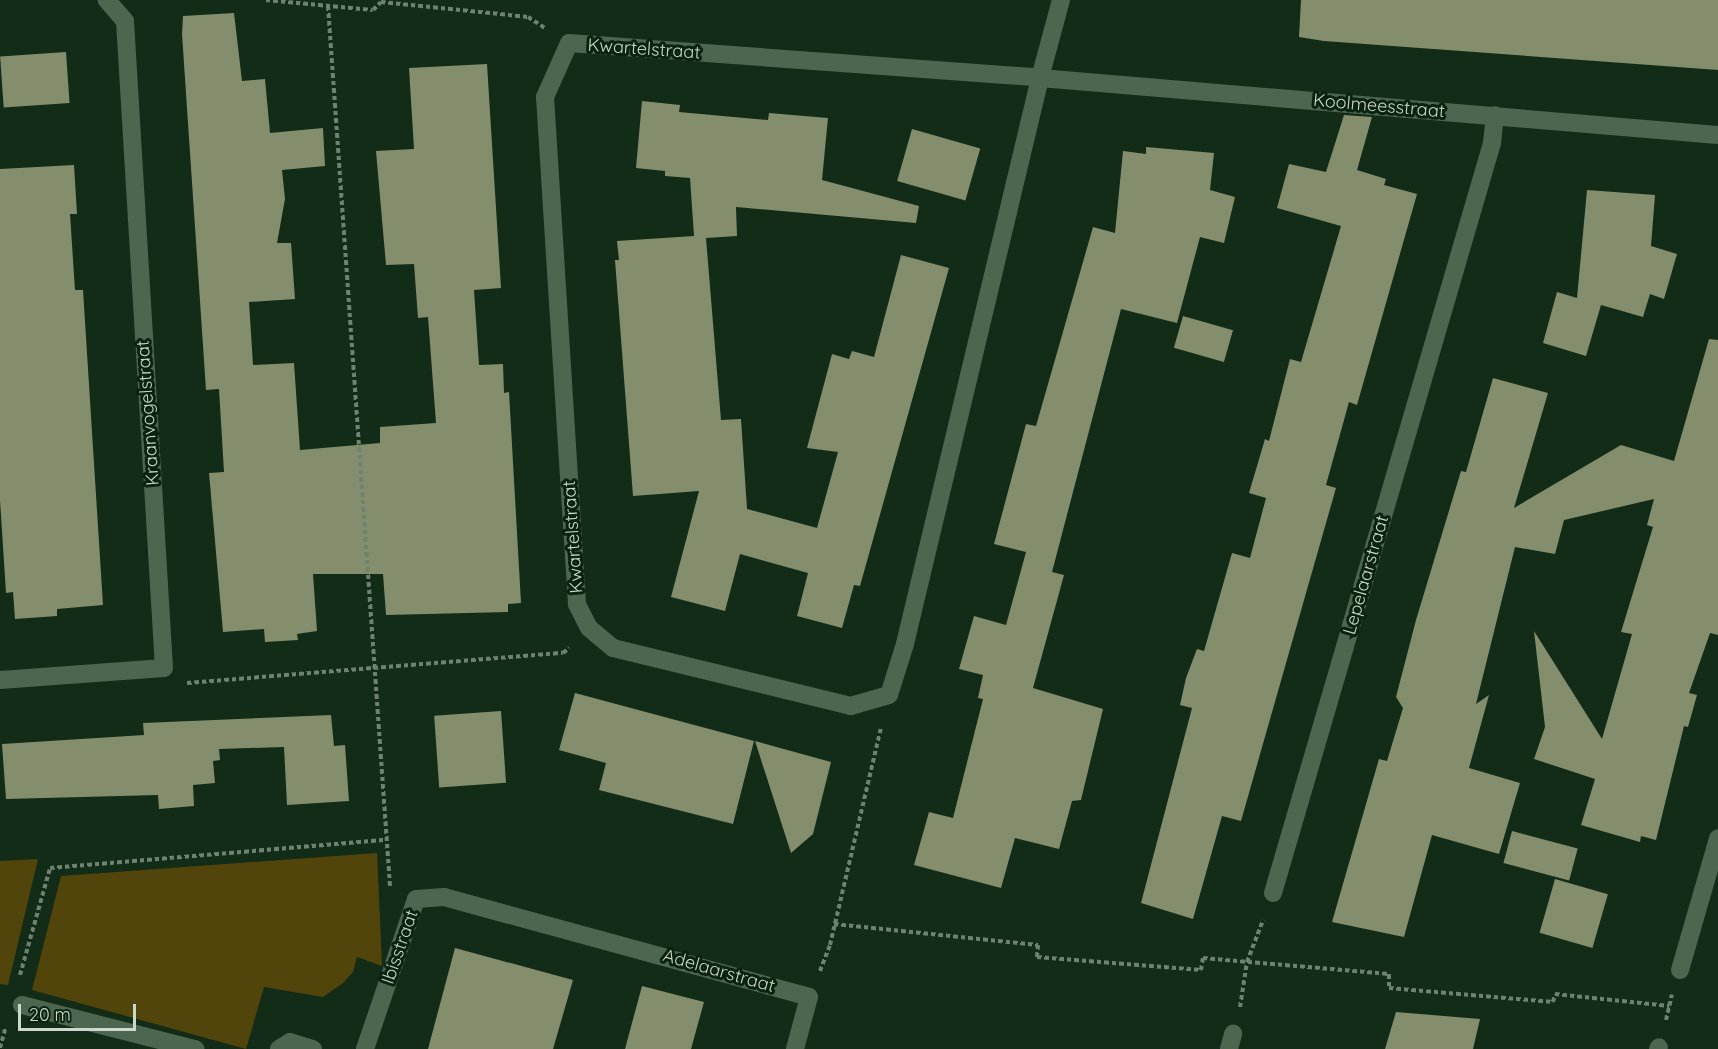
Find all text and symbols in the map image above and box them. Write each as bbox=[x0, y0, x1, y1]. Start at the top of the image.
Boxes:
street label: Kwartelstraat bbox=[587, 34, 701, 64]
street label: Koolmeesstraat bbox=[1312, 89, 1446, 123]
street label: Kraanvogelstraat bbox=[132, 339, 164, 487]
street label: Kwartelstraat bbox=[558, 480, 588, 594]
street label: Lepelaarstraat bbox=[1339, 513, 1393, 637]
street label: Ibisstraat bbox=[377, 907, 423, 987]
street label: Adelaarstraat bbox=[661, 945, 777, 997]
scale bar bbox=[21, 992, 140, 1030]
text: 20 m bbox=[29, 1003, 71, 1026]

